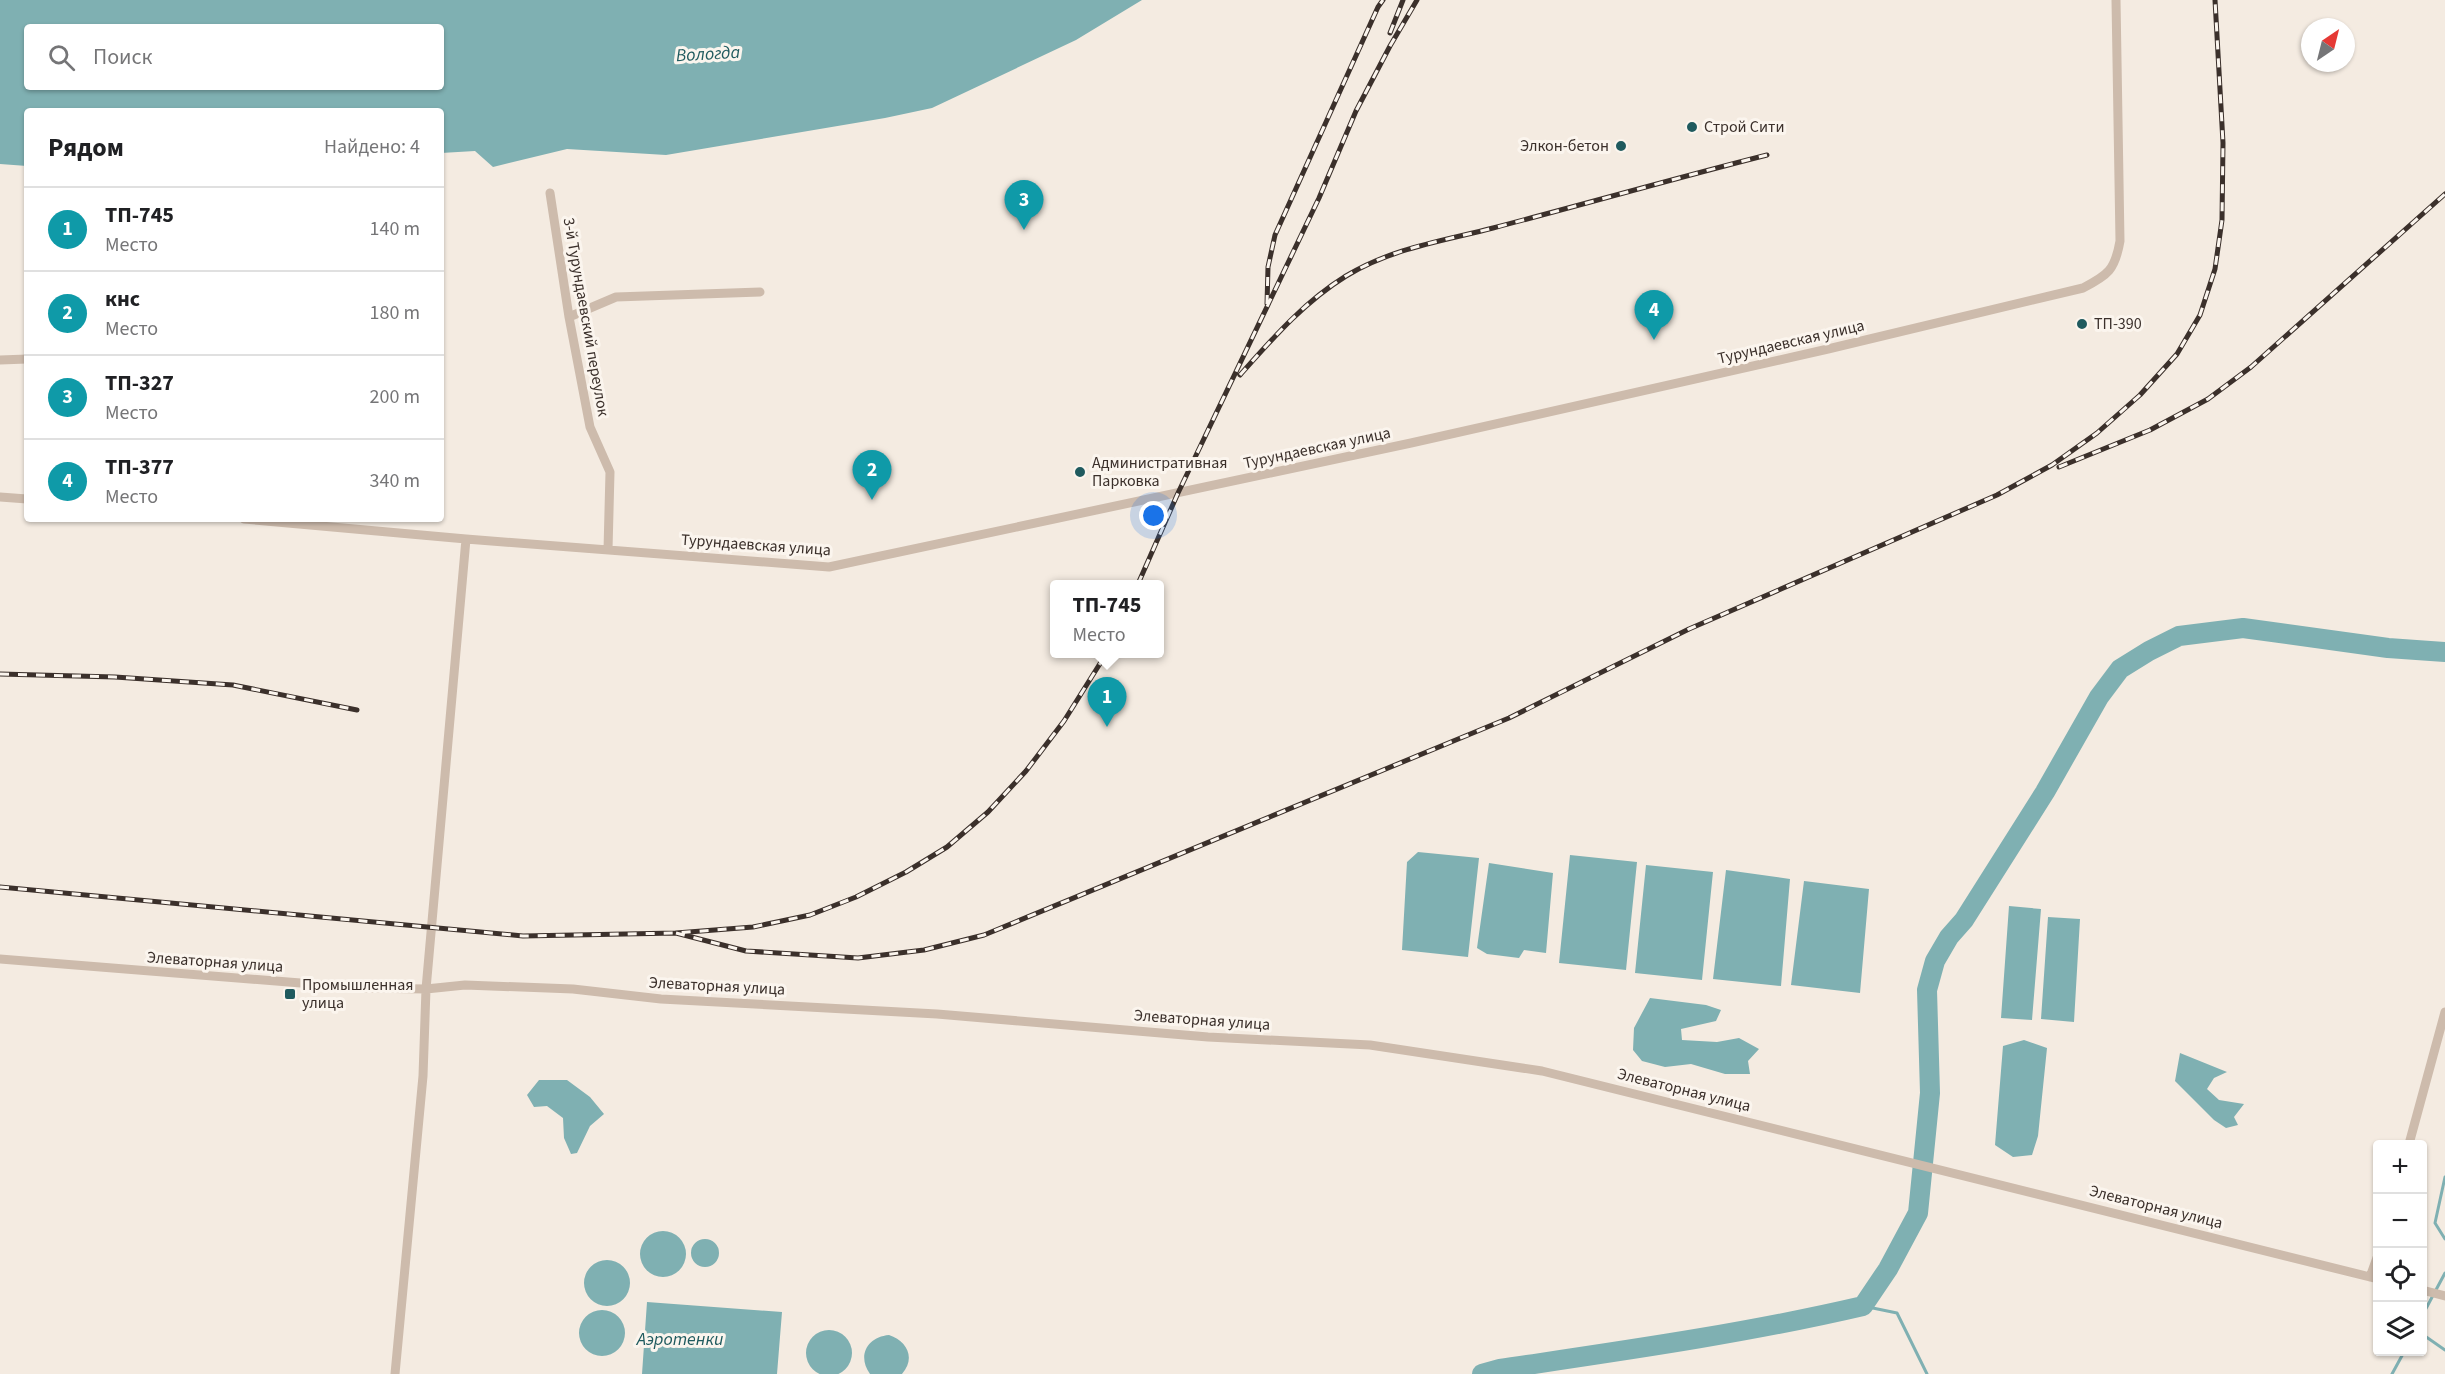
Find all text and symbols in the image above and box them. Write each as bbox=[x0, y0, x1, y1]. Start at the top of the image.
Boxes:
north arrow bbox=[2301, 18, 2355, 72]
search box bbox=[24, 24, 444, 90]
water label: Вологда bbox=[675, 40, 741, 68]
icon: search bbox=[45, 41, 78, 74]
text: Поиск bbox=[93, 41, 152, 73]
place label: Строй Сити bbox=[1704, 116, 1784, 138]
marker: Строй Сити bbox=[1685, 120, 1699, 134]
text: Рядом bbox=[48, 129, 124, 166]
text: Найдено: 4 bbox=[324, 133, 420, 161]
place label: Элкон-бетон bbox=[1520, 135, 1609, 157]
marker: Элкон-бетон bbox=[1614, 139, 1628, 153]
pin: 3 bbox=[1004, 180, 1044, 230]
text: ТП-745 bbox=[105, 199, 174, 231]
text: 1 bbox=[62, 215, 73, 243]
text: 140 m bbox=[370, 215, 420, 243]
street label: 3-й Турундаевский переулок bbox=[558, 216, 614, 418]
text: Место bbox=[105, 231, 158, 259]
text: кнс bbox=[105, 283, 140, 315]
pin: 4 bbox=[1634, 290, 1674, 340]
text: 2 bbox=[62, 299, 73, 327]
text: 180 m bbox=[370, 299, 420, 327]
place label: ТП-390 bbox=[2094, 313, 2142, 335]
street label: Турундаевская улица bbox=[1715, 314, 1867, 370]
text: Место bbox=[105, 315, 158, 343]
marker: ТП-390 bbox=[2075, 317, 2089, 331]
text: ТП-327 bbox=[105, 367, 174, 399]
text: 3 bbox=[62, 383, 73, 411]
text: 200 m bbox=[370, 383, 420, 411]
text: Место bbox=[105, 399, 158, 427]
street label: Турундаевская улица bbox=[1241, 422, 1393, 474]
pin: 2 bbox=[852, 450, 892, 500]
text: ТП-377 bbox=[105, 451, 174, 483]
place label: Административная Парковка bbox=[1092, 452, 1228, 492]
marker: Административная Парковка bbox=[1073, 465, 1087, 479]
text: 4 bbox=[62, 467, 73, 495]
text: 340 m bbox=[370, 467, 420, 495]
text: Место bbox=[105, 483, 158, 511]
your location bbox=[1139, 501, 1168, 530]
street label: Турундаевская улица bbox=[680, 529, 832, 561]
popup bbox=[1050, 580, 1164, 658]
text: ТП-745 bbox=[1073, 589, 1141, 621]
text: Место bbox=[1073, 621, 1126, 649]
pin: 1 bbox=[1088, 678, 1126, 727]
street label: Элеваторная улица bbox=[146, 946, 284, 978]
street label: Элеваторная улица bbox=[648, 971, 786, 1001]
place label: Промышленная улица bbox=[302, 974, 414, 1014]
marker: Промышленная улица bbox=[283, 987, 297, 1001]
street label: Элеваторная улица bbox=[1133, 1004, 1271, 1036]
street label: Элеваторная улица bbox=[1615, 1063, 1753, 1117]
map controls bbox=[2373, 1140, 2427, 1356]
button: + bbox=[2373, 1140, 2427, 1194]
street label: Элеваторная улица bbox=[2087, 1180, 2225, 1234]
button: − bbox=[2373, 1194, 2427, 1248]
button: locate bbox=[2373, 1248, 2427, 1302]
button: layers bbox=[2373, 1302, 2427, 1356]
water label: Аэротенки bbox=[636, 1327, 723, 1352]

